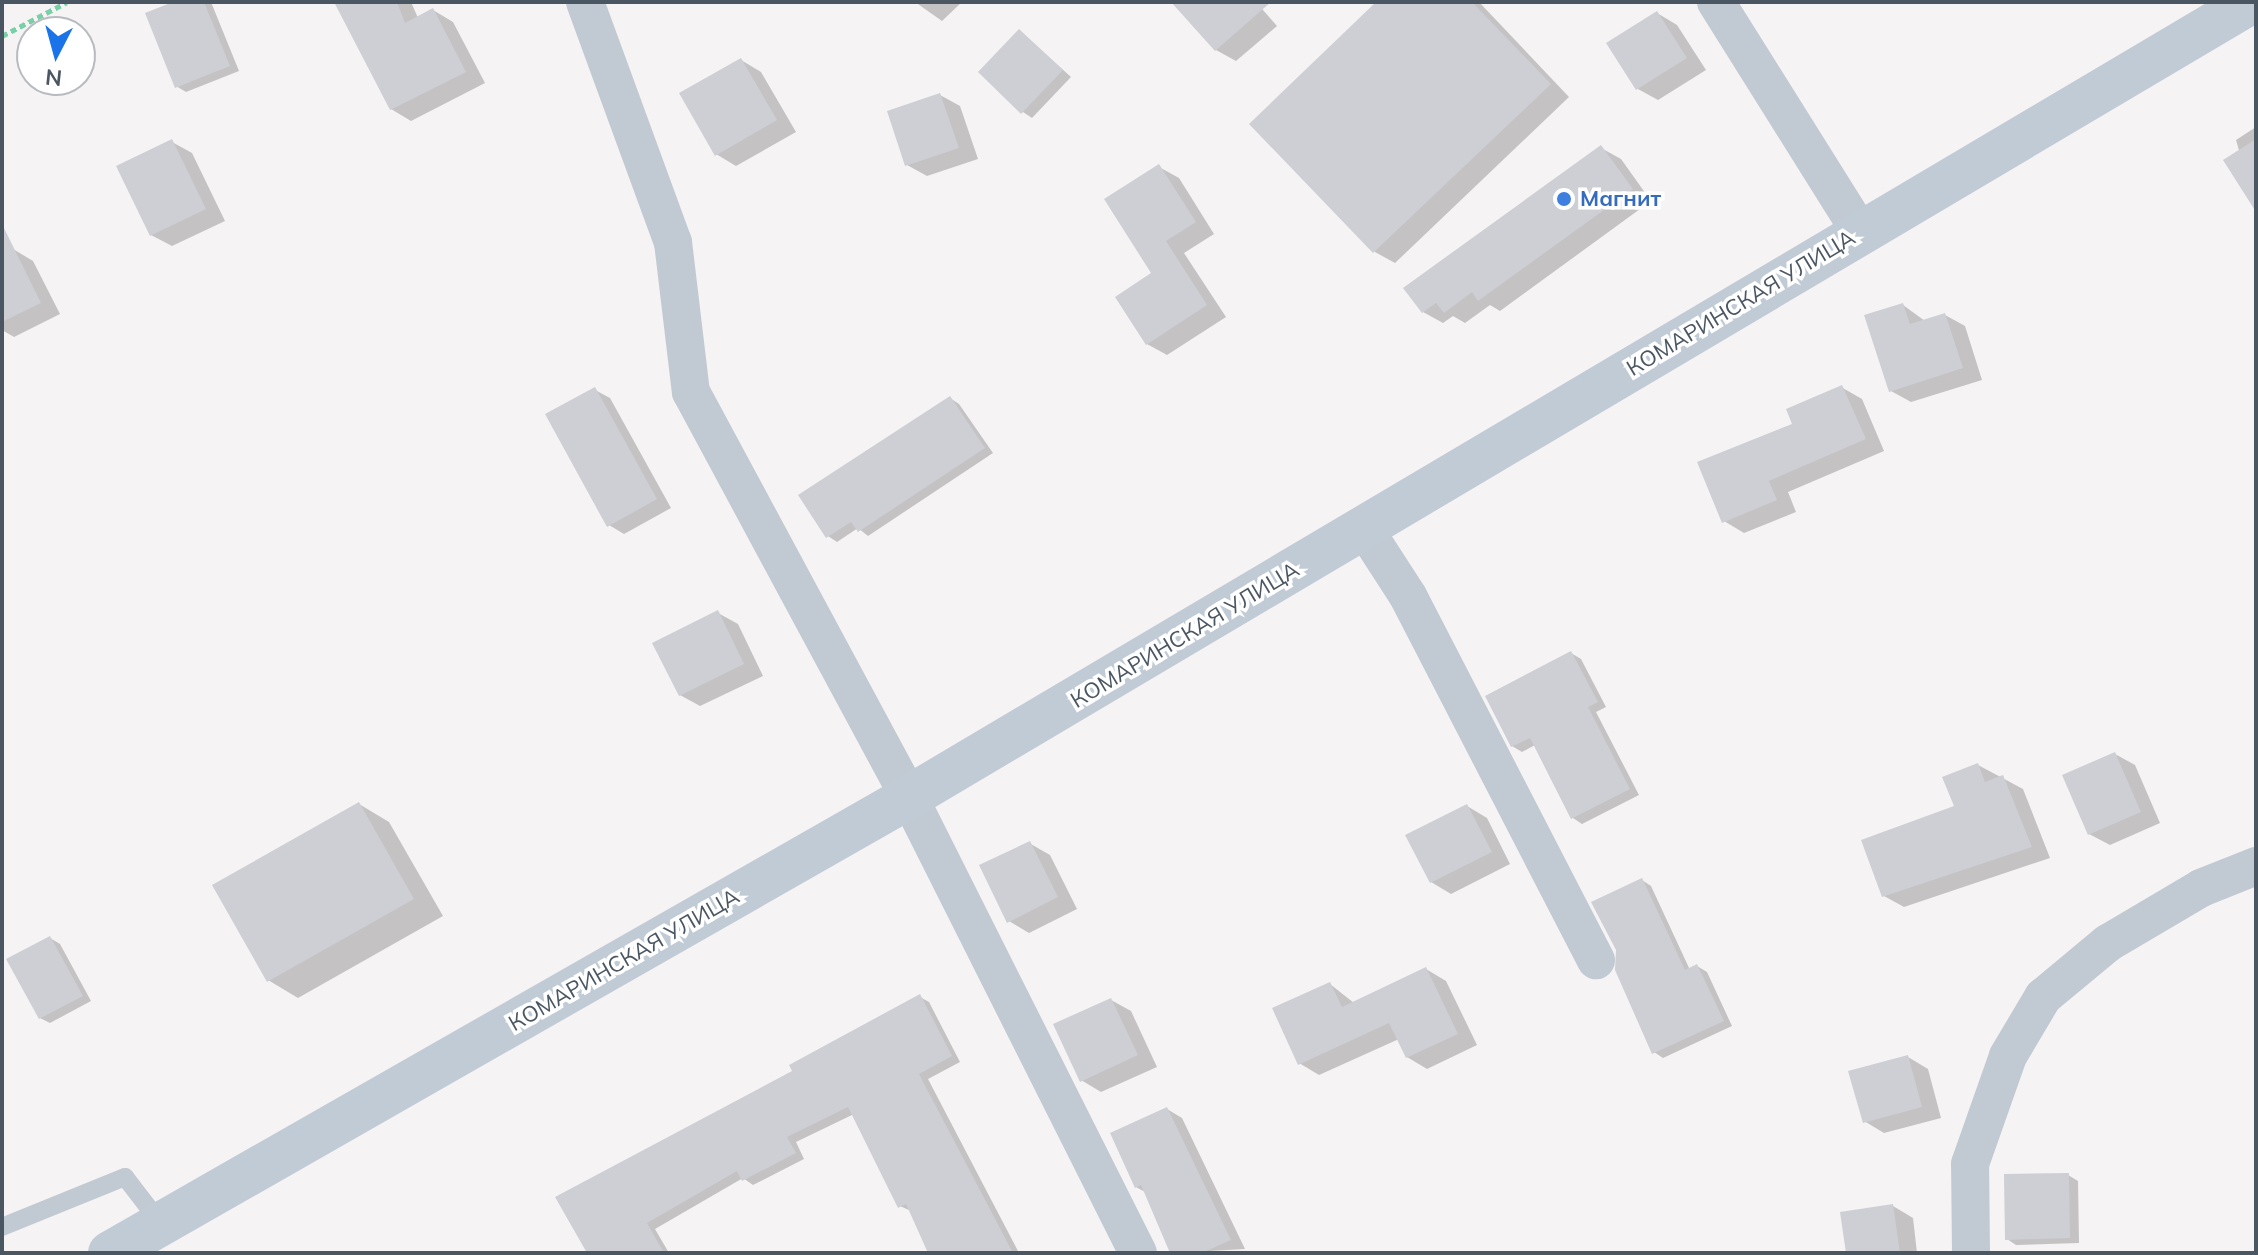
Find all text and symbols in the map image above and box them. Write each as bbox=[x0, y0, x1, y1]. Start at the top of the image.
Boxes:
north arrow bbox=[16, 16, 96, 96]
text: N bbox=[44, 63, 63, 93]
place label: Магнит bbox=[1580, 186, 1661, 212]
marker: Магнит bbox=[1555, 190, 1573, 208]
street label: КОМАРИНСКАЯ УЛИЦА bbox=[1622, 224, 1860, 382]
street label: КОМАРИНСКАЯ УЛИЦА bbox=[1066, 556, 1304, 714]
street label: КОМАРИНСКАЯ УЛИЦА bbox=[504, 883, 744, 1037]

